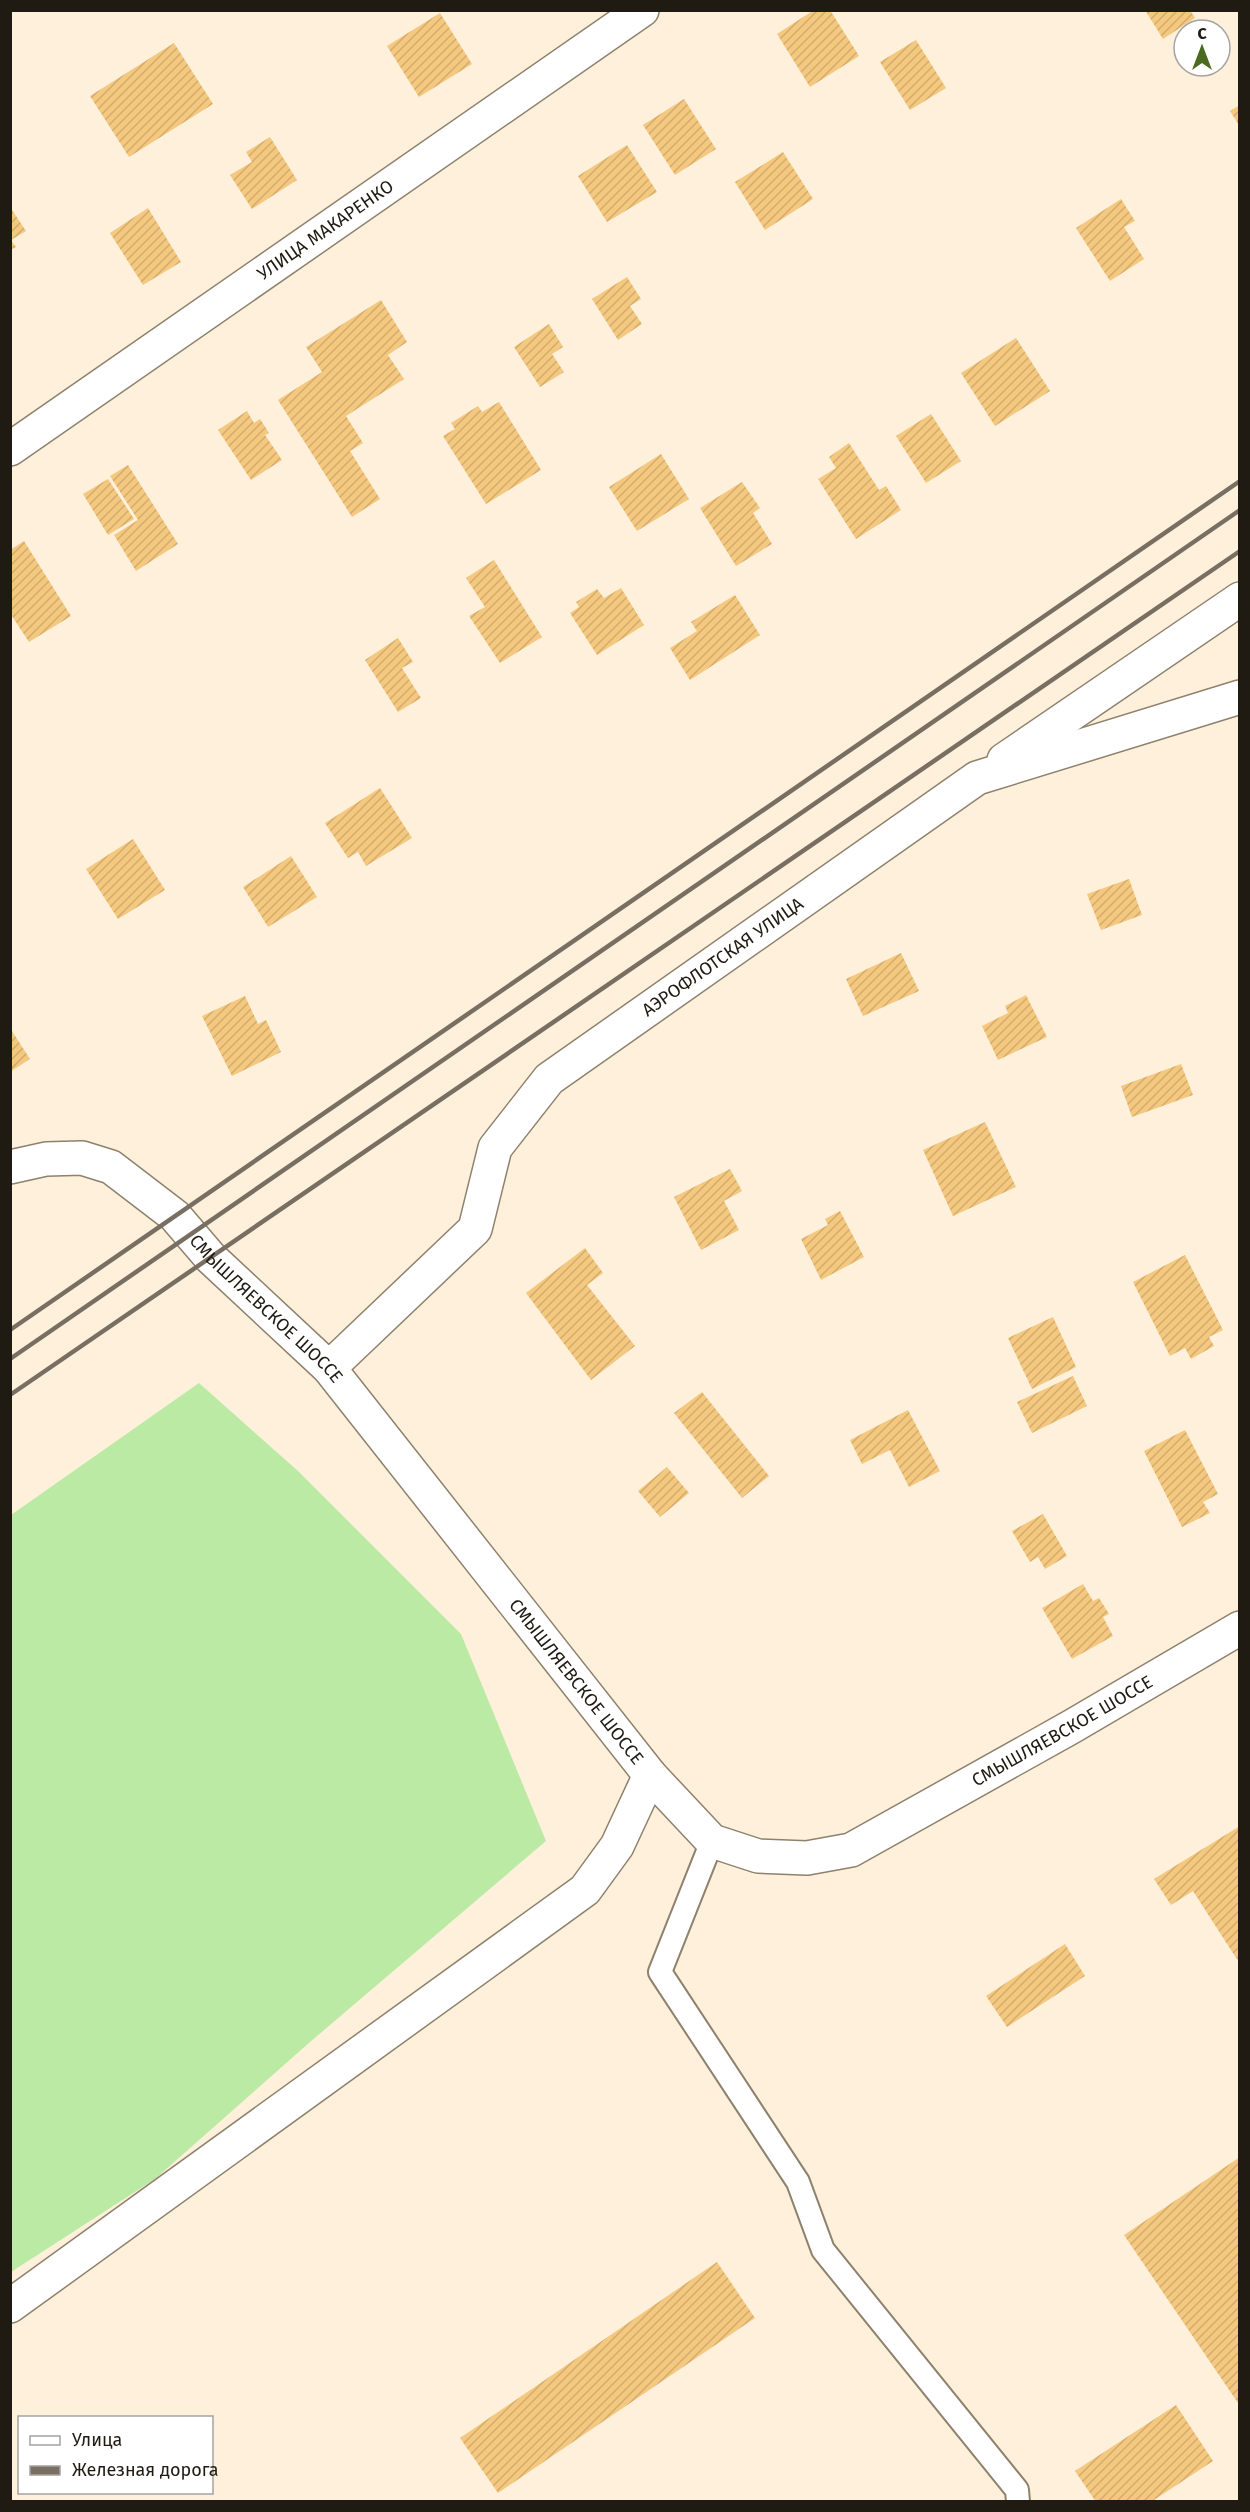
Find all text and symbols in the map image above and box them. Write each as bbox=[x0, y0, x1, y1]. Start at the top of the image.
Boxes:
north arrow bbox=[1172, 18, 1232, 78]
text: С bbox=[1197, 24, 1207, 43]
street label: УЛИЦА МАКАРЕНКО bbox=[253, 175, 398, 285]
street label: АЭРОФЛОТСКАЯ УЛИЦА bbox=[638, 892, 808, 1021]
street label: СМЫШЛЯЕВСКОЕ ШОССЕ bbox=[185, 1230, 347, 1387]
street label: СМЫШЛЯЕВСКОЕ ШОССЕ bbox=[504, 1594, 648, 1769]
street label: СМЫШЛЯЕВСКОЕ ШОССЕ bbox=[968, 1671, 1157, 1791]
legend bbox=[18, 2416, 213, 2494]
text: Улица bbox=[72, 2429, 122, 2451]
text: Железная дорога bbox=[72, 2459, 219, 2481]

